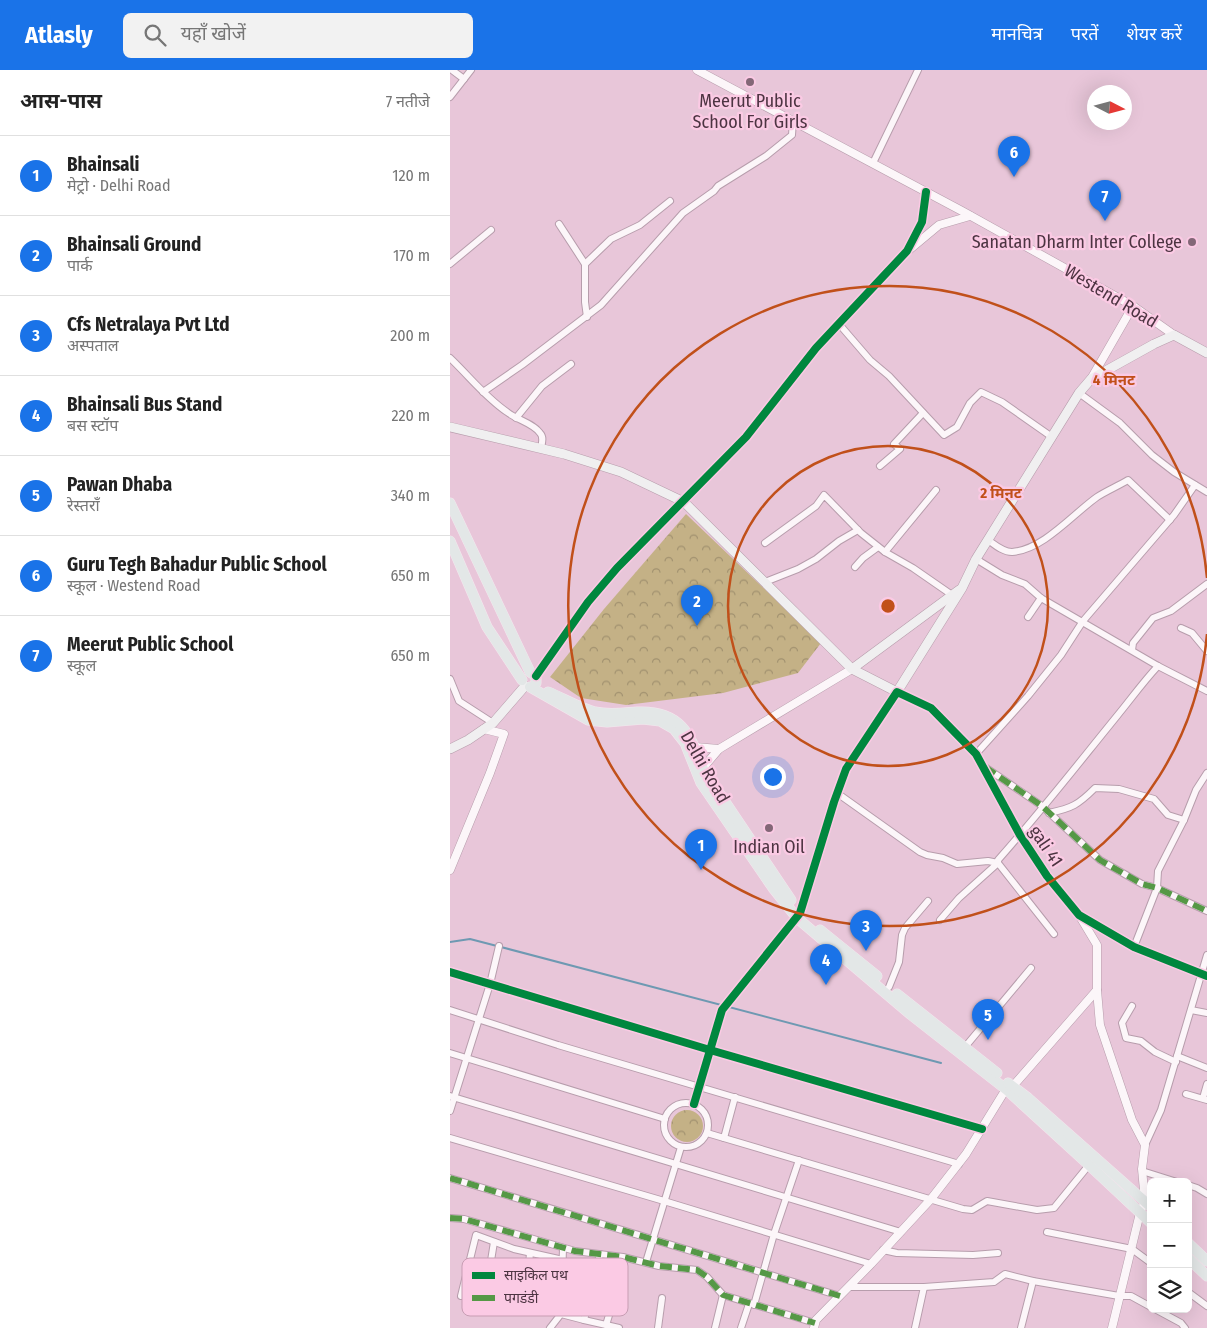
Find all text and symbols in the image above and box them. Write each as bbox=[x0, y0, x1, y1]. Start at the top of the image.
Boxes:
search box bbox=[123, 13, 473, 58]
text: Atlasly bbox=[25, 21, 93, 49]
icon: search bbox=[141, 21, 169, 49]
text: यहाँ खोजें bbox=[181, 22, 246, 45]
text: मानचित्र bbox=[991, 23, 1043, 45]
text: परतें bbox=[1071, 23, 1099, 45]
text: शेयर करें bbox=[1127, 23, 1182, 45]
marker: Meerut Public School For Girls bbox=[744, 76, 756, 88]
north arrow bbox=[1087, 85, 1132, 130]
text: आस-पास bbox=[20, 88, 102, 114]
place label: Meerut Public School For Girls bbox=[693, 90, 808, 133]
text: 7 नतीजे bbox=[386, 92, 430, 111]
pin: 6 bbox=[998, 136, 1030, 177]
text: Bhainsali bbox=[67, 153, 140, 176]
text: 1 bbox=[33, 166, 39, 185]
text: 120 m bbox=[392, 166, 430, 185]
text: मेट्रो · Delhi Road bbox=[67, 176, 171, 195]
pin: 7 bbox=[1089, 180, 1121, 221]
place label: Sanatan Dharm Inter College bbox=[972, 231, 1182, 253]
text: Bhainsali Ground bbox=[67, 233, 201, 256]
marker: Sanatan Dharm Inter College bbox=[1186, 236, 1198, 248]
text: 2 bbox=[32, 246, 40, 265]
text: 170 m bbox=[393, 246, 430, 265]
text: पार्क bbox=[67, 256, 93, 275]
street label: Westend Road bbox=[1060, 260, 1162, 332]
text: Cfs Netralaya Pvt Ltd bbox=[67, 313, 230, 336]
text: 3 bbox=[32, 326, 40, 345]
text: 200 m bbox=[390, 326, 430, 345]
text: अस्पताल bbox=[67, 336, 119, 355]
text: 4 मिनट bbox=[1093, 371, 1136, 389]
text: Bhainsali Bus Stand bbox=[67, 393, 222, 416]
text: 4 bbox=[32, 406, 40, 425]
text: 220 m bbox=[391, 406, 430, 425]
text: बस स्टॉप bbox=[67, 416, 118, 435]
text: Pawan Dhaba bbox=[67, 473, 172, 496]
text: 2 मिनट bbox=[979, 484, 1023, 502]
text: 5 bbox=[32, 486, 40, 505]
text: 340 m bbox=[391, 486, 430, 505]
text: रेस्तराँ bbox=[67, 496, 100, 515]
text: Guru Tegh Bahadur Public School bbox=[67, 553, 327, 576]
text: 6 bbox=[32, 566, 40, 585]
text: 650 m bbox=[390, 566, 430, 585]
text: स्कूल · Westend Road bbox=[67, 576, 201, 595]
pin: 2 bbox=[681, 585, 713, 626]
centre of rings bbox=[879, 597, 897, 615]
text: Meerut Public School bbox=[67, 633, 233, 656]
text: 7 bbox=[33, 646, 39, 665]
text: 650 m bbox=[390, 646, 430, 665]
text: स्कूल bbox=[67, 656, 96, 675]
street label: Delhi Road bbox=[676, 727, 734, 807]
your location bbox=[760, 764, 786, 790]
street label: gali 41 bbox=[1024, 821, 1068, 871]
marker: Indian Oil bbox=[763, 822, 775, 834]
pin: 1 bbox=[685, 829, 717, 870]
place label: Indian Oil bbox=[733, 836, 805, 858]
pin: 3 bbox=[850, 910, 882, 951]
pin: 4 bbox=[810, 944, 842, 985]
pin: 5 bbox=[972, 999, 1004, 1040]
map controls bbox=[1147, 1178, 1192, 1313]
button: + bbox=[1147, 1178, 1192, 1223]
button: − bbox=[1147, 1223, 1192, 1268]
legend bbox=[462, 1258, 628, 1316]
text: साइकिल पथ bbox=[504, 1267, 569, 1284]
button: layers bbox=[1147, 1268, 1192, 1313]
text: पगडंडी bbox=[504, 1290, 539, 1307]

